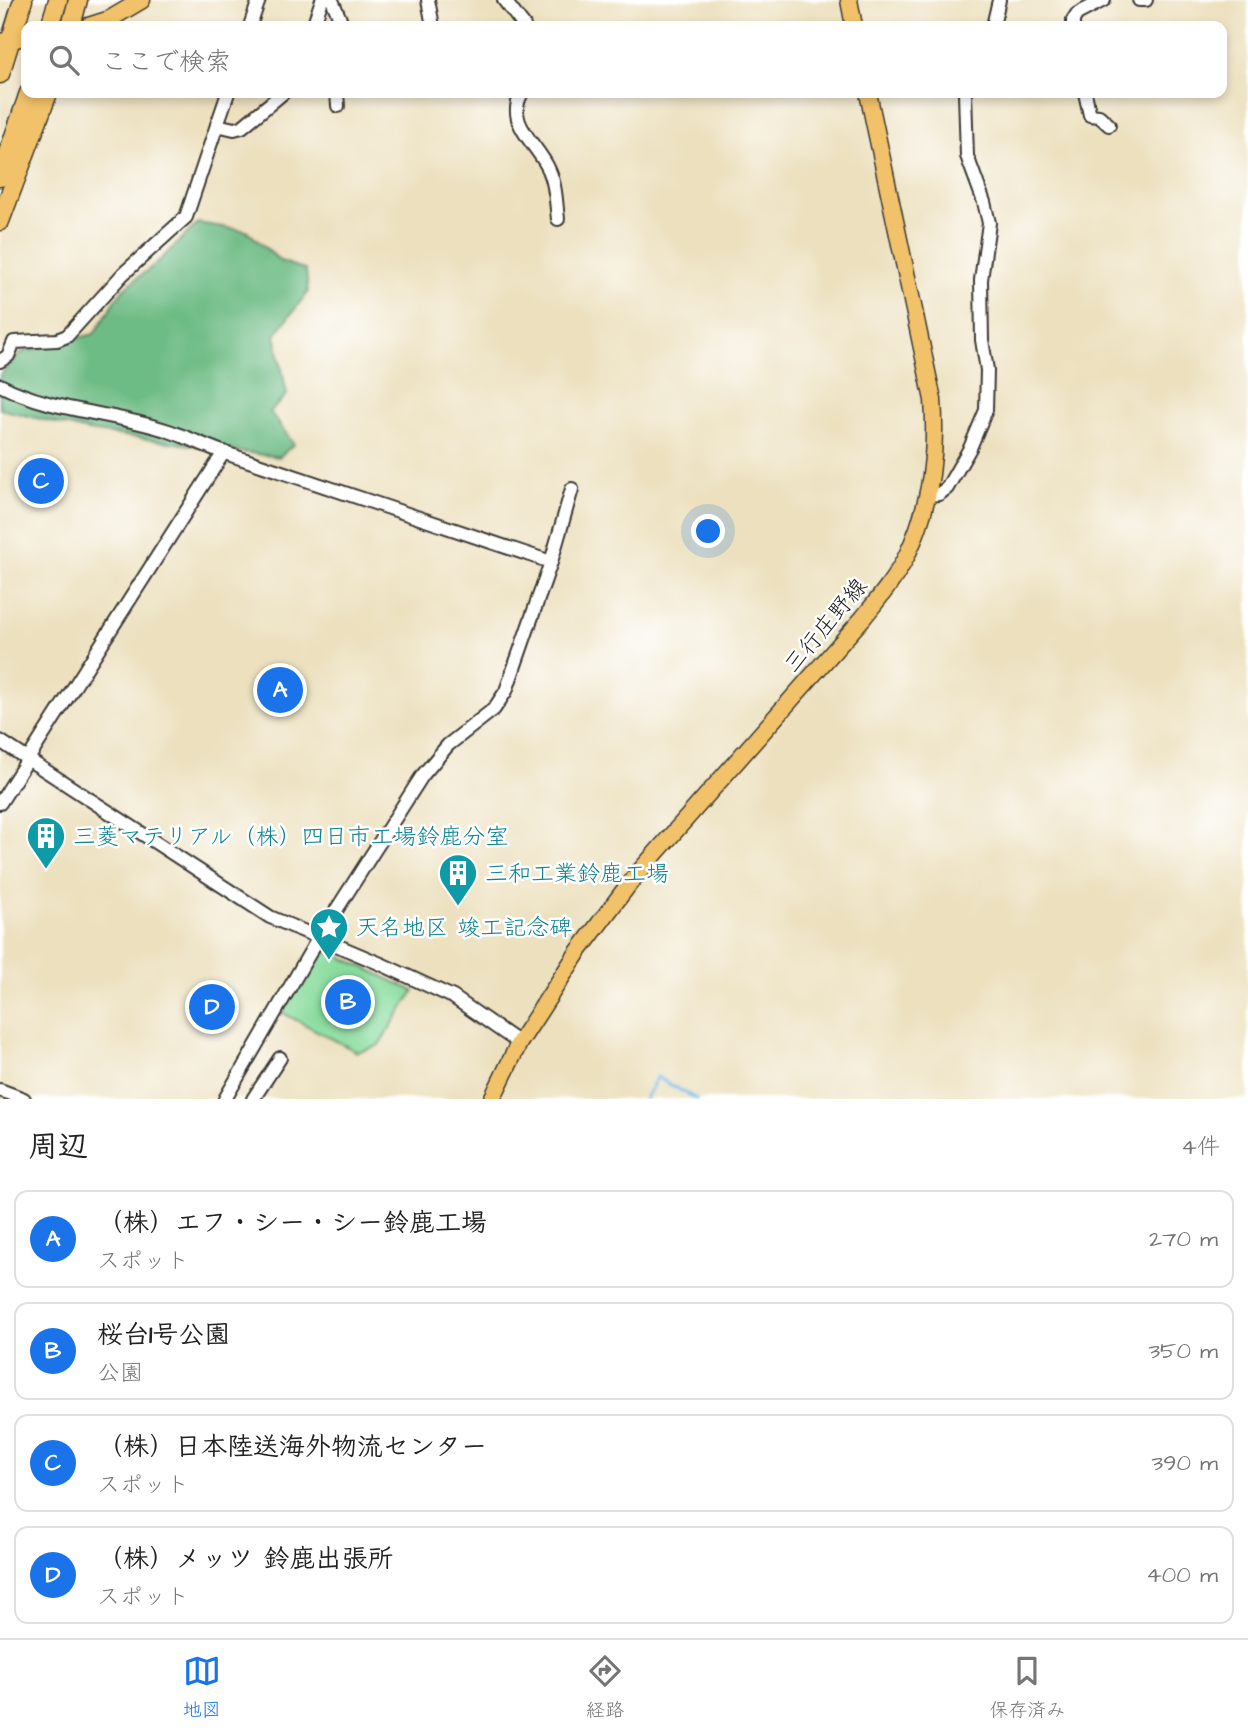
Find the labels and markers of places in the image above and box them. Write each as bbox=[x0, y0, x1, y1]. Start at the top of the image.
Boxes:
pin: C bbox=[18, 455, 64, 507]
pin: A bbox=[257, 664, 303, 716]
building icon: 三菱マテリアル（株）四日市工場鈴鹿分室 bbox=[25, 815, 67, 870]
place label: 三菱マテリアル（株）四日市工場鈴鹿分室 bbox=[73, 821, 509, 853]
building icon: 三和工業鈴鹿工場 bbox=[437, 852, 479, 907]
place label: 三和工業鈴鹿工場 bbox=[485, 858, 669, 890]
place icon: 天名地区 竣工記念碑 bbox=[308, 906, 350, 961]
place label: 天名地区 竣工記念碑 bbox=[356, 912, 572, 944]
pin: B bbox=[325, 976, 371, 1028]
pin: D bbox=[189, 981, 235, 1033]

